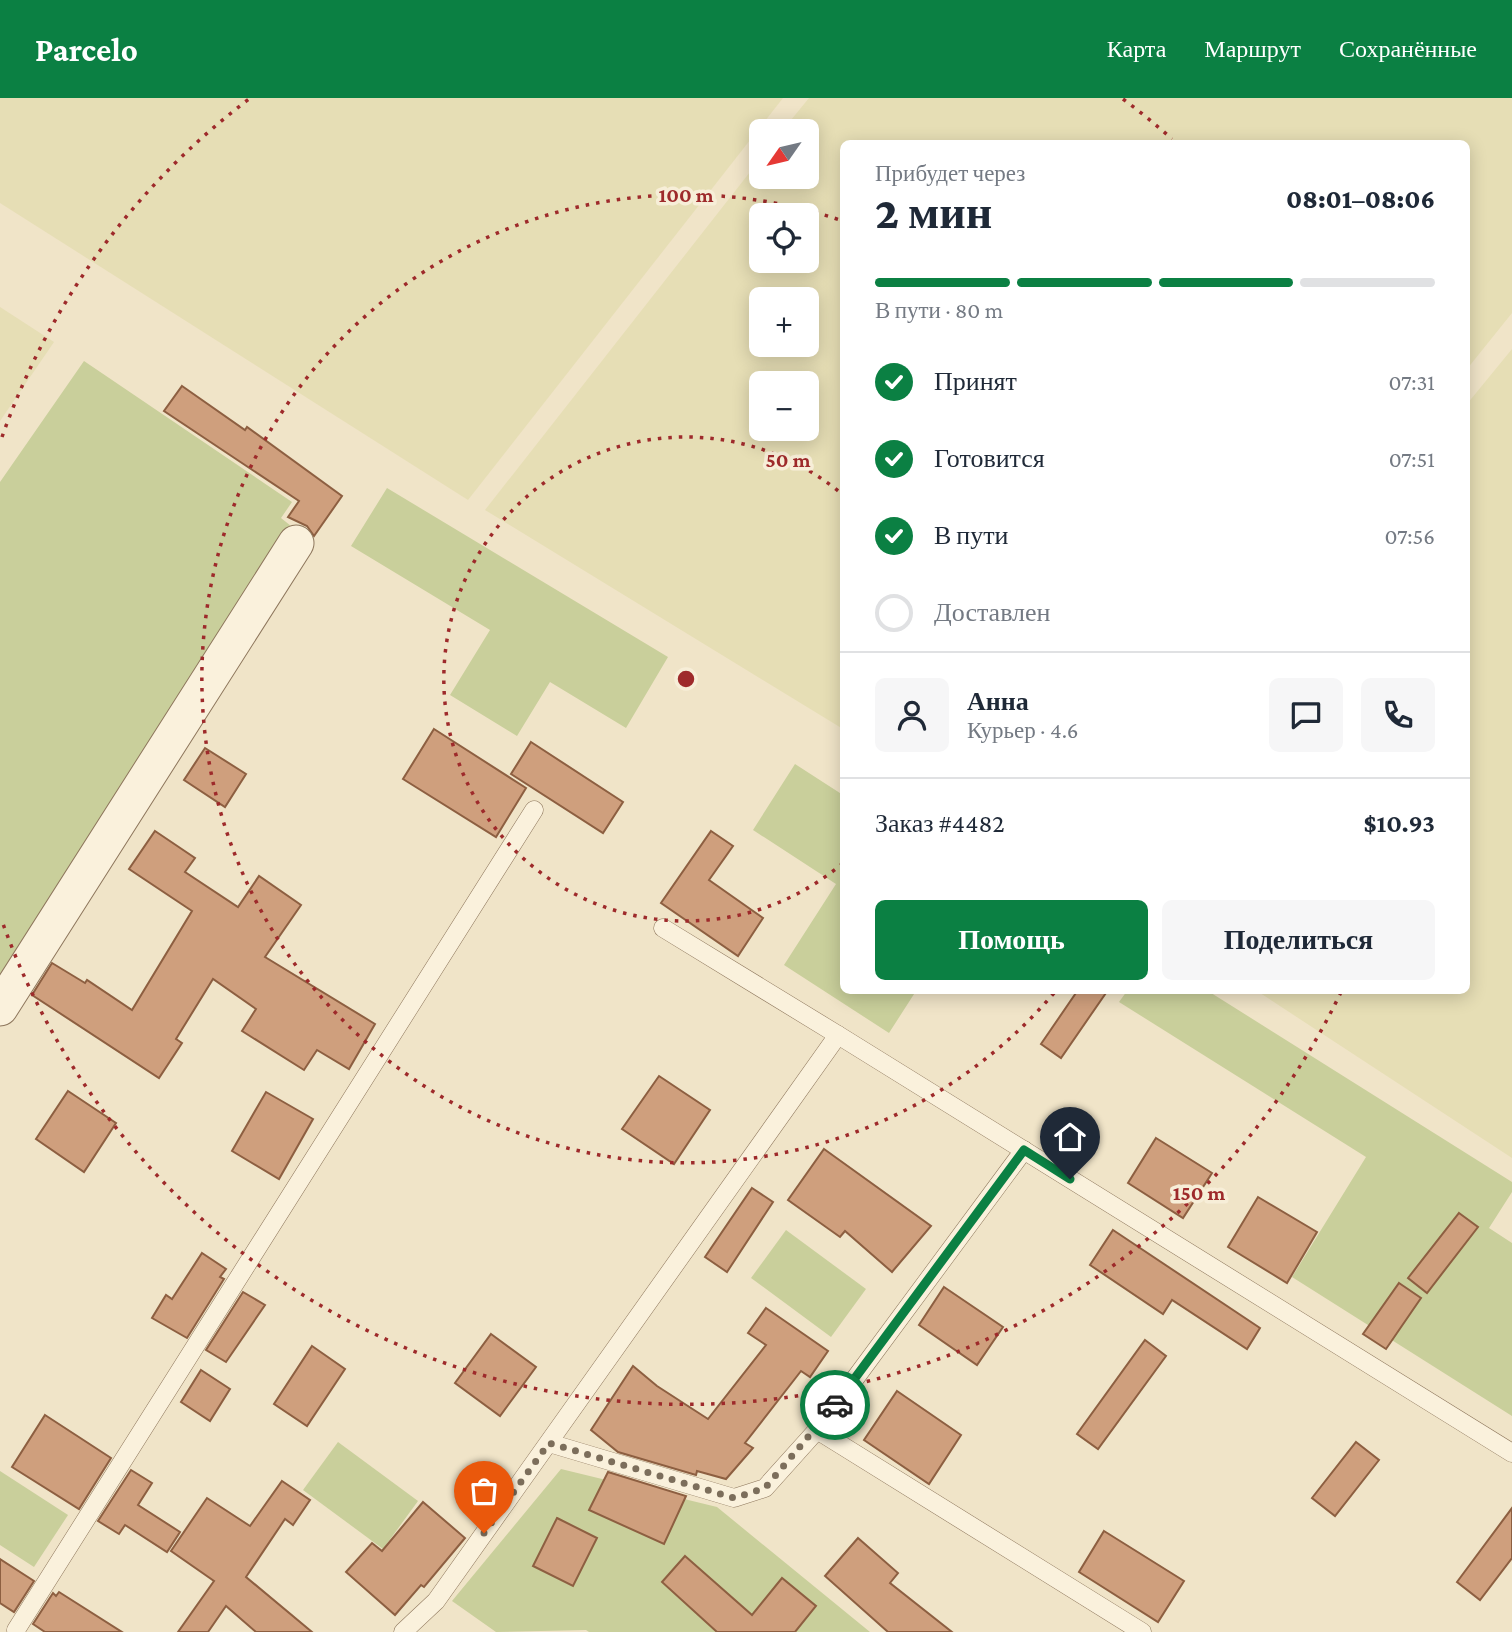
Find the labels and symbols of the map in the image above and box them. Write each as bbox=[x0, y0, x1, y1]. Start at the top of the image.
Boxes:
north arrow bbox=[749, 119, 819, 189]
text: 100 m bbox=[658, 183, 714, 207]
text: 50 m bbox=[766, 448, 811, 472]
centre of rings bbox=[674, 667, 698, 691]
pin bbox=[1040, 1107, 1100, 1179]
text: 150 m bbox=[1173, 1181, 1226, 1205]
courier bbox=[800, 1370, 870, 1440]
pin bbox=[454, 1461, 514, 1533]

